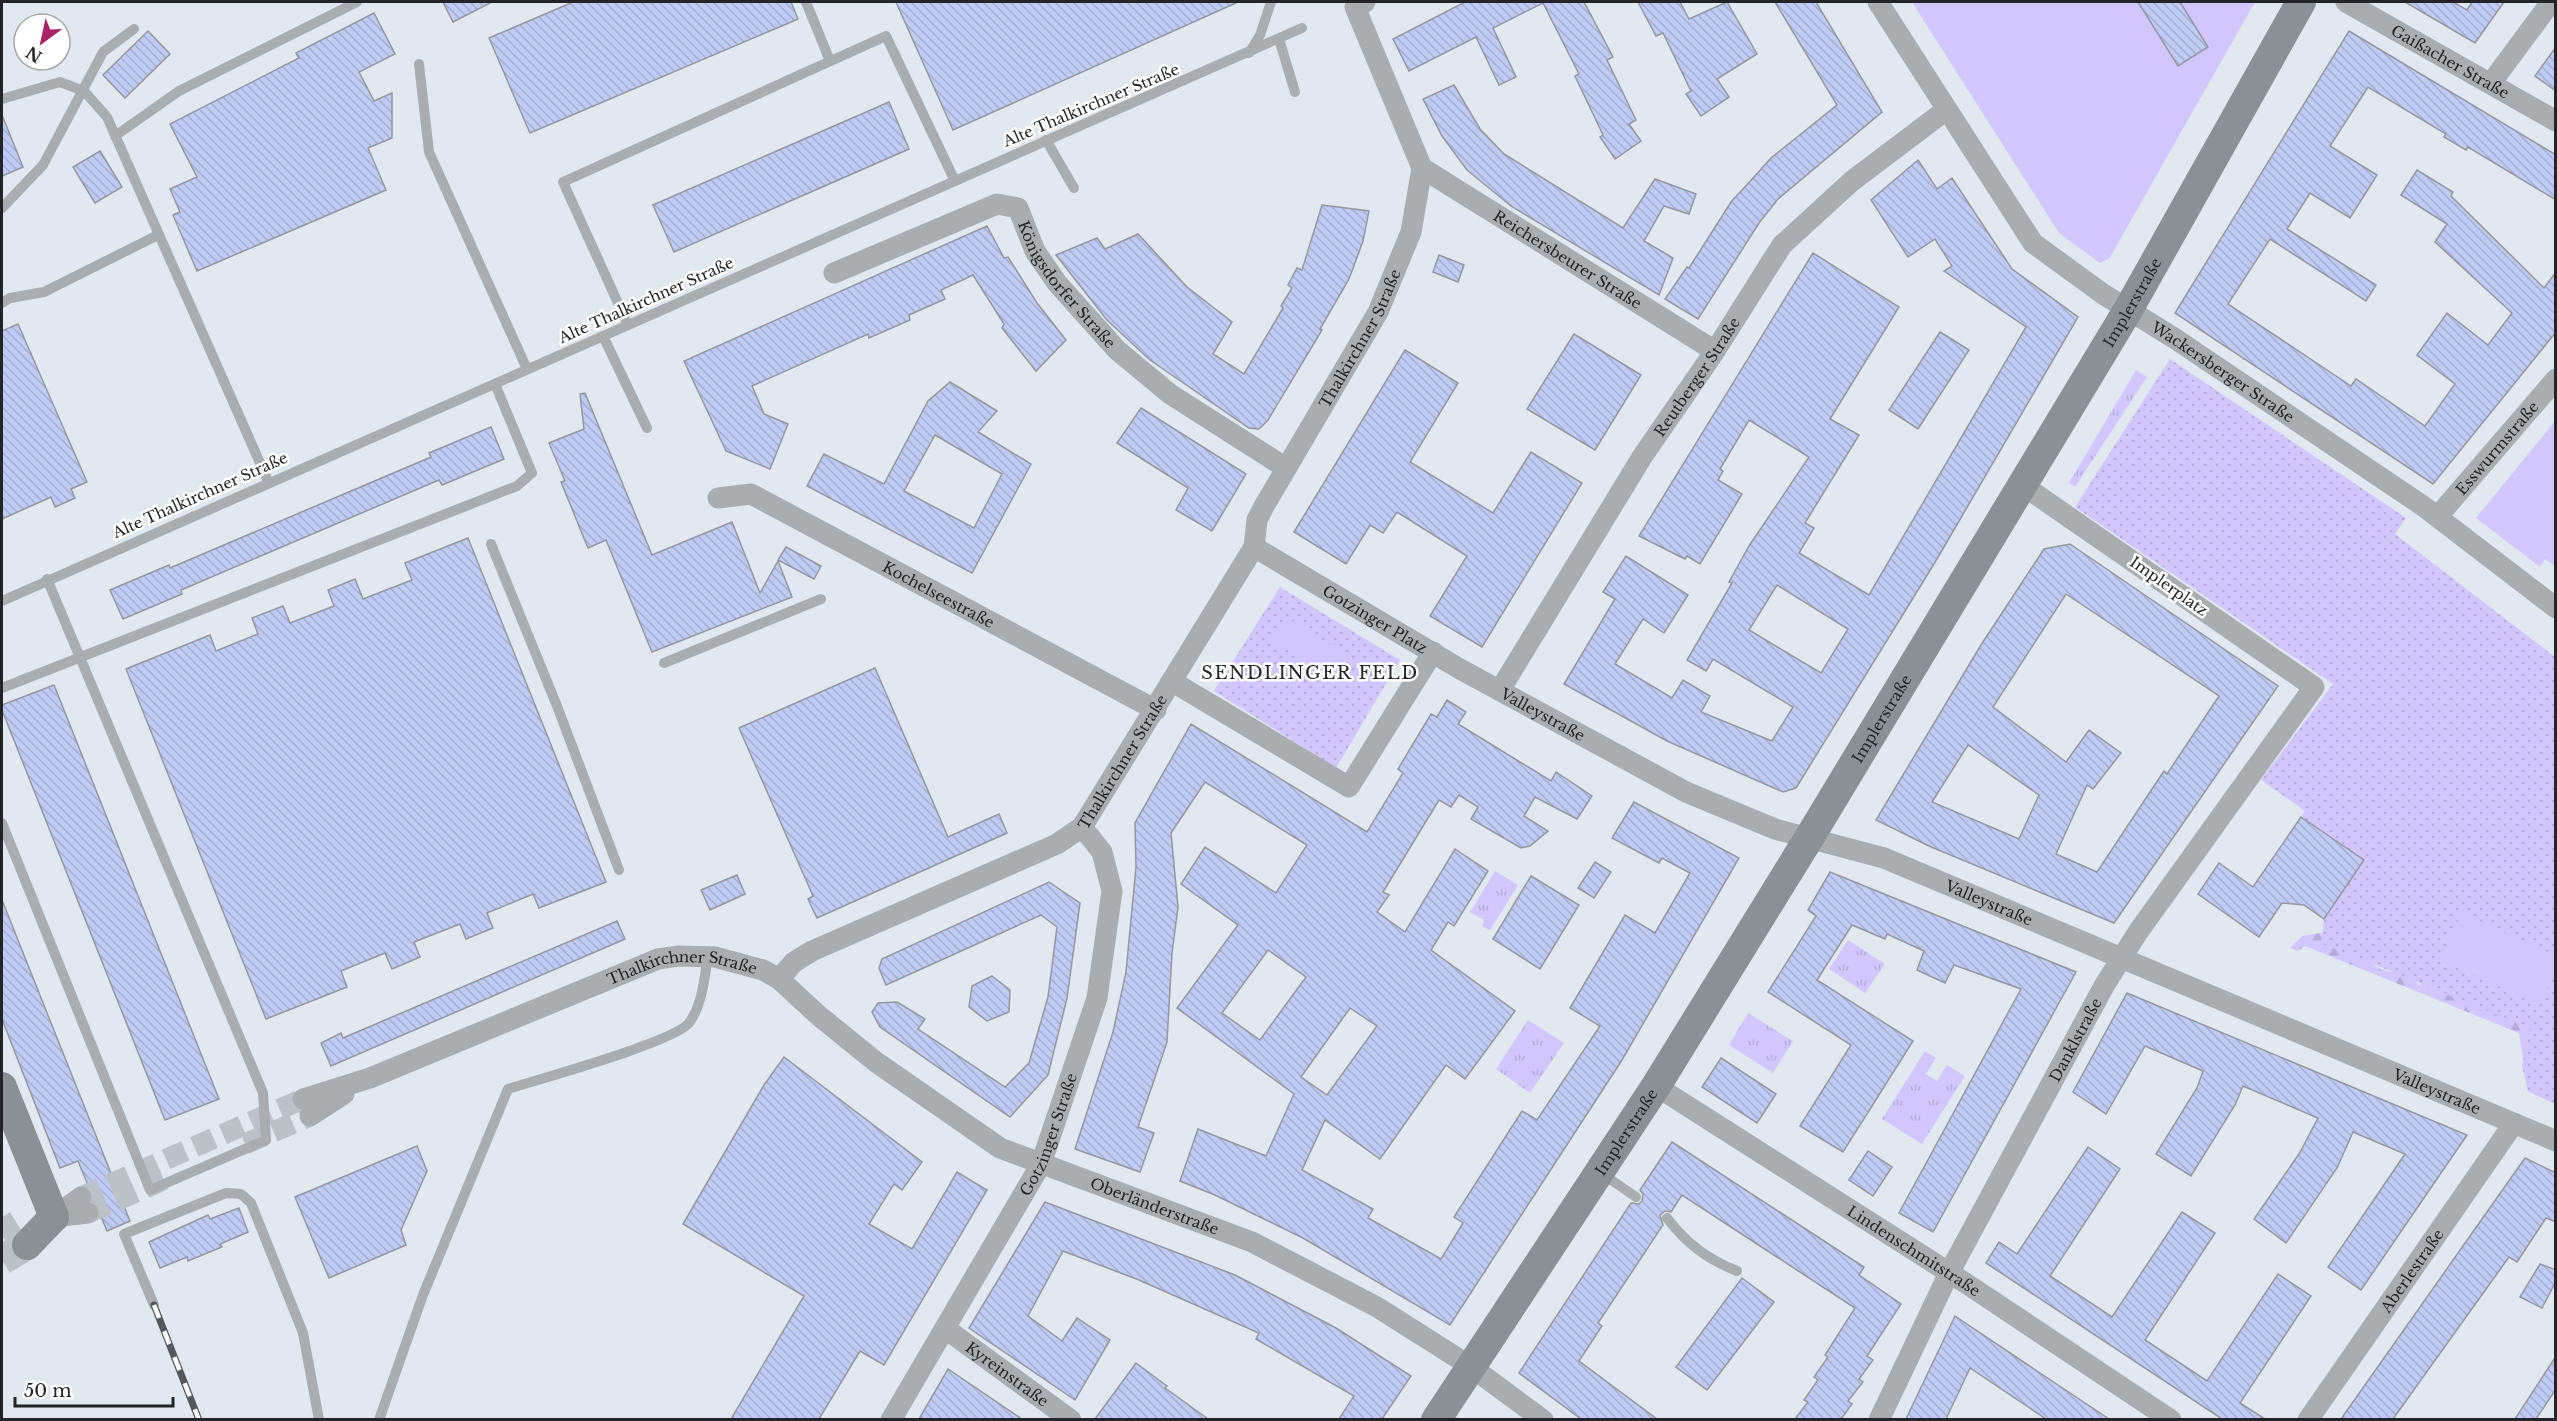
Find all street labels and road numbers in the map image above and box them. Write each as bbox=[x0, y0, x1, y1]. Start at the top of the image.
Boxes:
street label: Gaißacher Straße bbox=[2388, 20, 2513, 102]
street label: Alte Thalkirchner Straße bbox=[999, 59, 1182, 151]
street label: Reichersbeurer Straße bbox=[1490, 206, 1646, 313]
street label: Königsdorfer Straße bbox=[1014, 218, 1120, 352]
street label: Alte Thalkirchner Straße bbox=[555, 253, 736, 348]
street label: Implerstraße bbox=[2099, 254, 2165, 350]
street label: Thalkirchner Straße bbox=[1315, 266, 1404, 411]
street label: Reutberger Straße bbox=[1650, 313, 1744, 440]
street label: Wackersberger Straße bbox=[2147, 316, 2298, 426]
street label: Esswurmstraße bbox=[2451, 397, 2542, 498]
street label: Alte Thalkirchner Straße bbox=[109, 448, 290, 543]
street label: Implerplatz bbox=[2126, 552, 2212, 620]
street label: Kochelseestraße bbox=[880, 557, 998, 632]
street label: Gotzinger Platz bbox=[1319, 580, 1431, 657]
street label: Implerstraße bbox=[1847, 671, 1915, 766]
street label: Valleystraße bbox=[1497, 683, 1588, 745]
street label: Thalkirchner Straße bbox=[1073, 691, 1171, 833]
street label: Valleystraße bbox=[1942, 875, 2036, 929]
street label: Thalkirchner Straße bbox=[604, 946, 759, 989]
street label: Danklstraße bbox=[2045, 994, 2105, 1085]
street label: Valleystraße bbox=[2390, 1064, 2484, 1118]
street label: Gotzinger Straße bbox=[1015, 1070, 1081, 1199]
street label: Implerstraße bbox=[1590, 1085, 1661, 1179]
street label: Oberländerstraße bbox=[1088, 1173, 1222, 1238]
street label: Lindenschmitstraße bbox=[1844, 1201, 1984, 1300]
street label: Aberlestraße bbox=[2376, 1225, 2447, 1317]
street label: Kyreinstraße bbox=[962, 1337, 1053, 1410]

